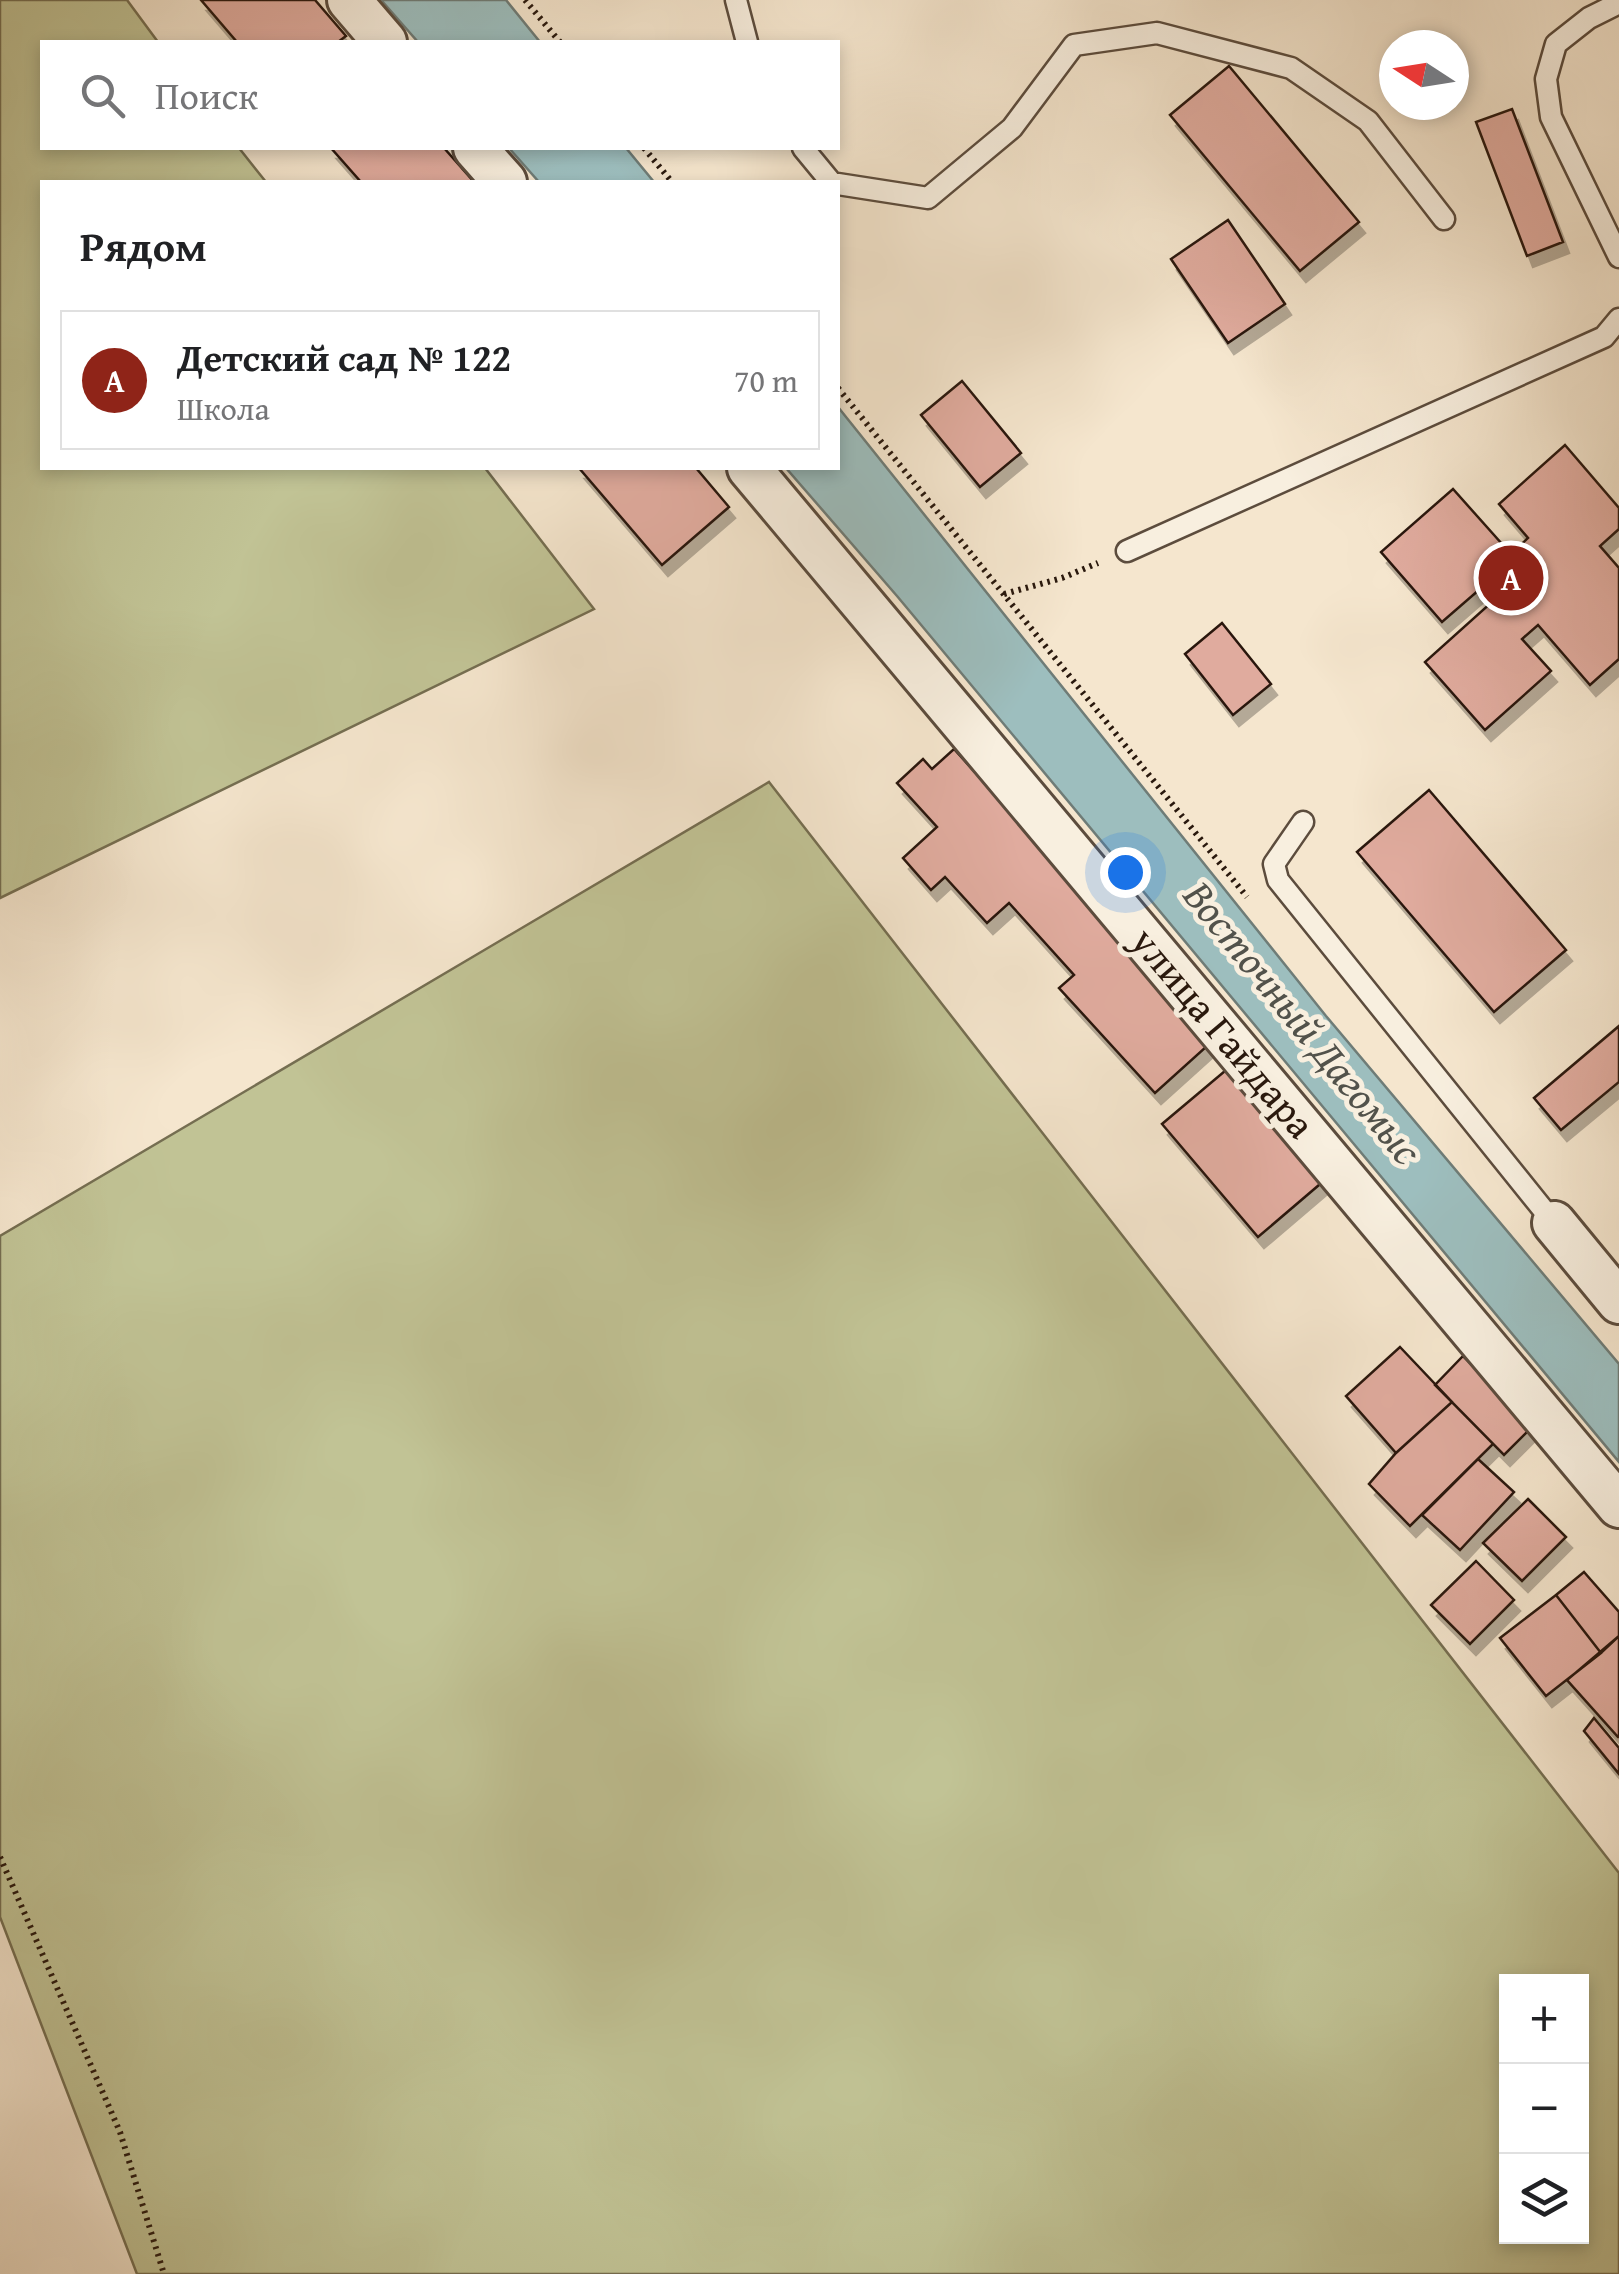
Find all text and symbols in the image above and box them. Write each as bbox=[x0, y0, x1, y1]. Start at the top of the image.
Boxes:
north arrow bbox=[1379, 30, 1469, 120]
search box bbox=[40, 40, 840, 150]
text: Поиск bbox=[155, 67, 258, 123]
icon: search bbox=[75, 68, 130, 123]
text: Рядом bbox=[80, 215, 207, 276]
text: Детский сад № 122 bbox=[177, 329, 511, 385]
text: A bbox=[104, 357, 125, 404]
text: 70 m bbox=[734, 357, 798, 404]
text: Школа bbox=[177, 385, 270, 432]
pin: A bbox=[1478, 540, 1544, 616]
your location bbox=[1100, 847, 1151, 898]
water label: Восточный Дагомыс bbox=[1169, 866, 1439, 1178]
street label: улица Гайдара bbox=[1117, 913, 1330, 1151]
map controls bbox=[1499, 1974, 1589, 2244]
button: + bbox=[1499, 1974, 1589, 2064]
button: − bbox=[1499, 2064, 1589, 2154]
button: layers bbox=[1499, 2154, 1589, 2244]

